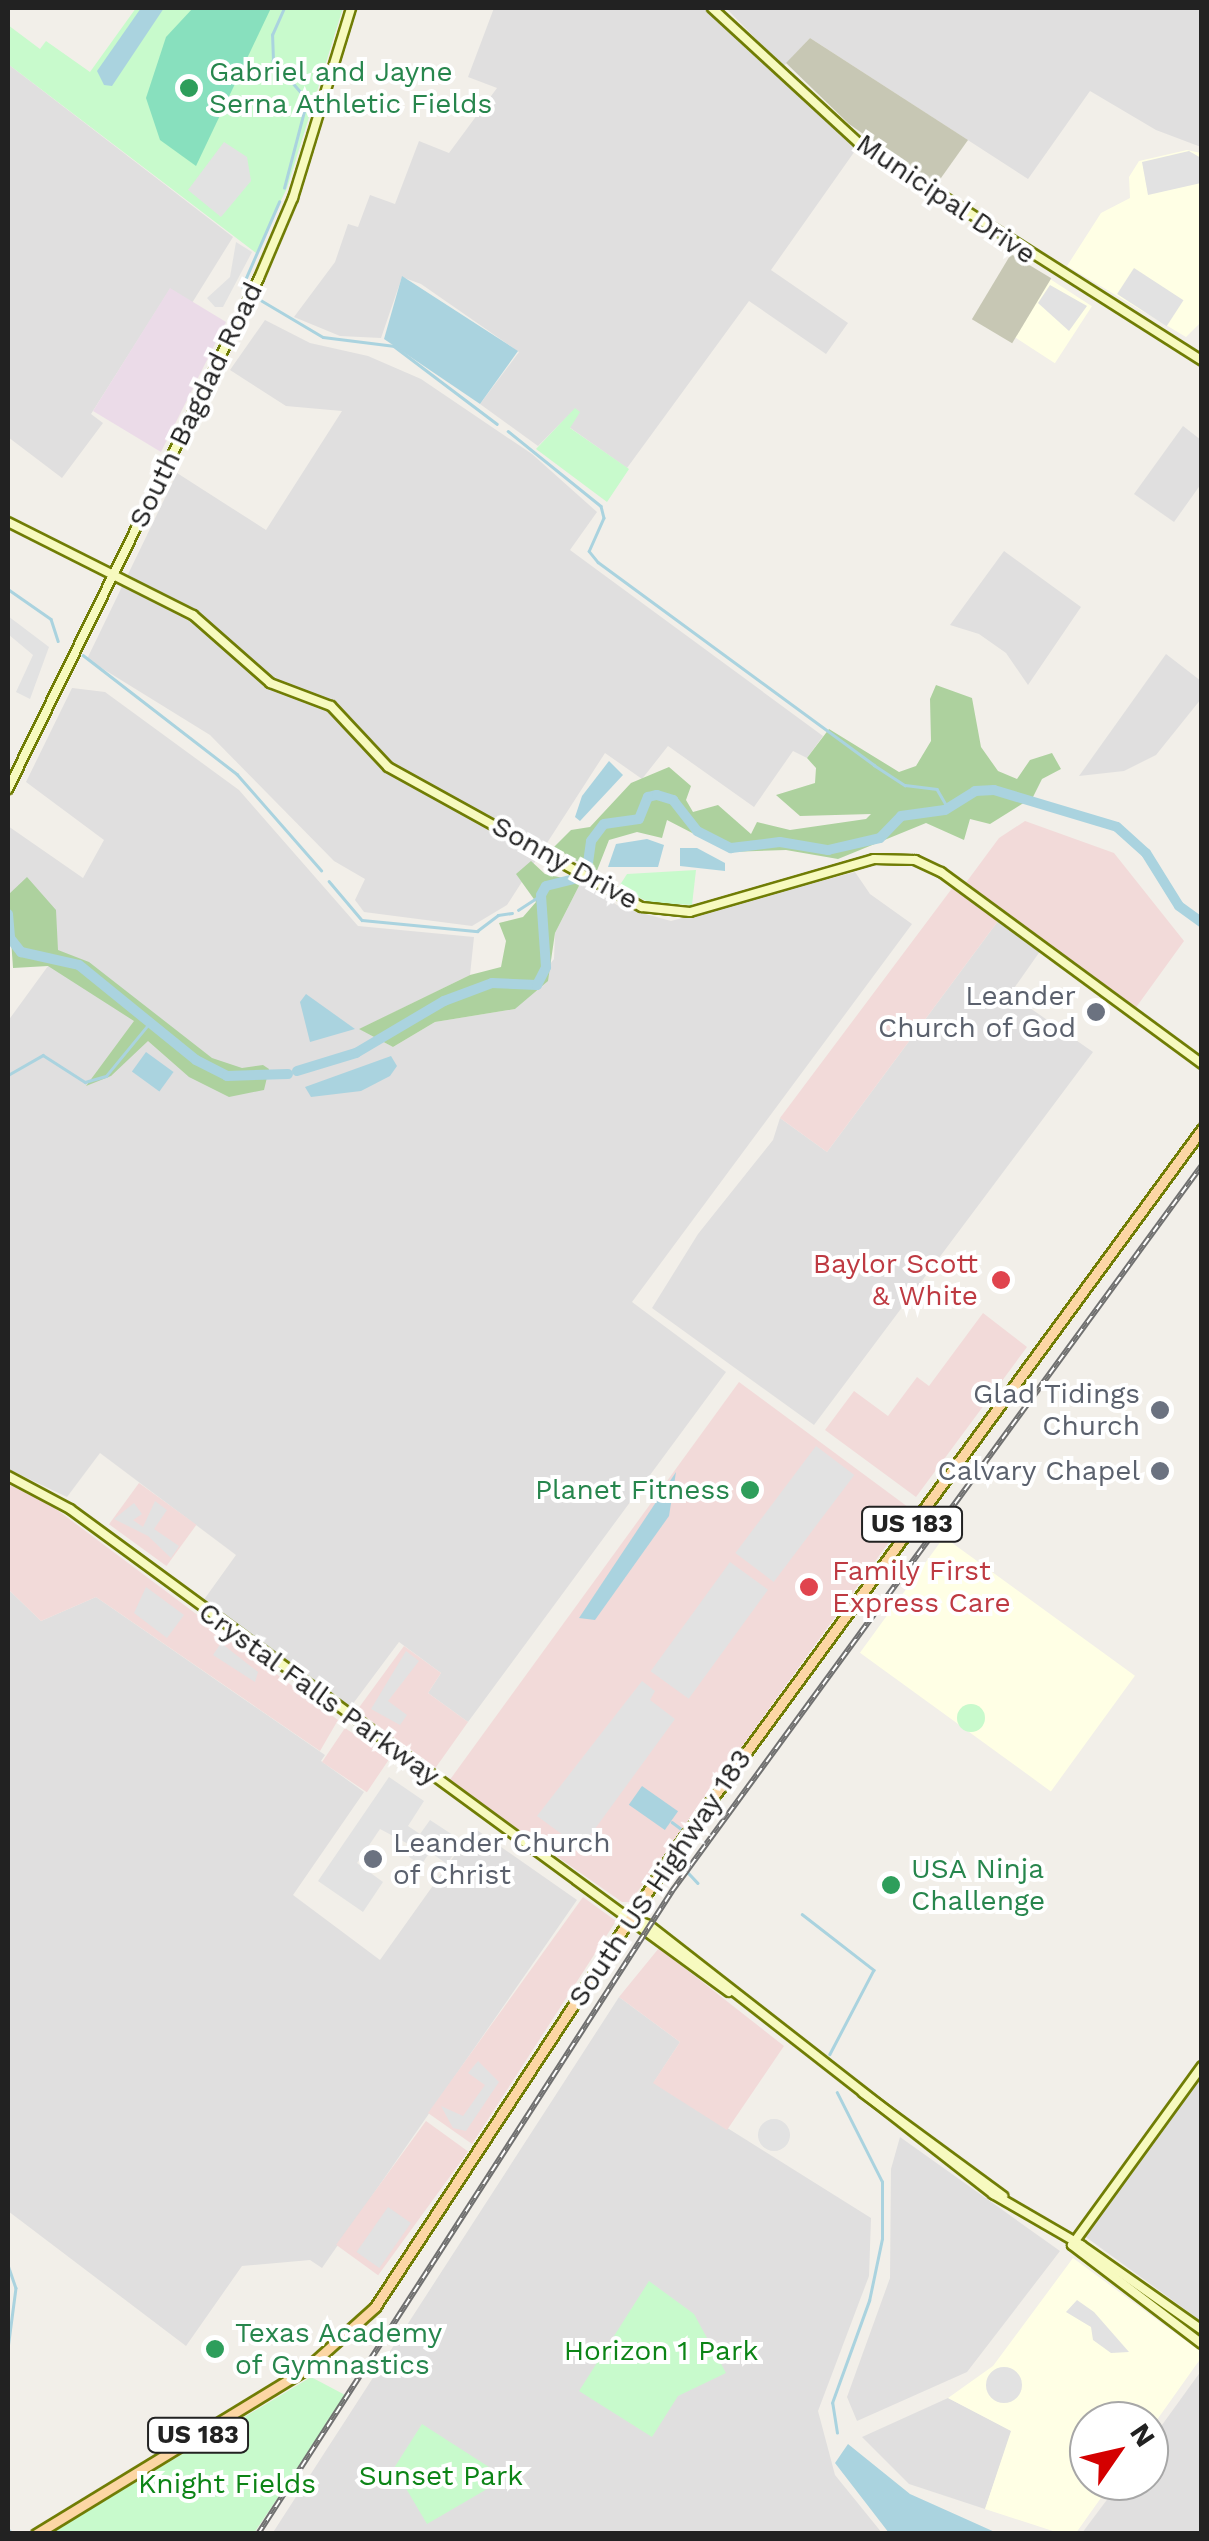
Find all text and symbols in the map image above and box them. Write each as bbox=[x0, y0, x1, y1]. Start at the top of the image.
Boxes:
place label: Gabriel and Jayne Serna Athletic Fields bbox=[209, 55, 494, 121]
marker: Gabriel and Jayne Serna Athletic Fields bbox=[178, 77, 200, 99]
street label: Municipal Drive bbox=[850, 126, 1042, 272]
street label: South Bagdad Road bbox=[122, 277, 270, 533]
street label: Sonny Drive bbox=[486, 809, 644, 917]
place label: Leander Church of God bbox=[877, 979, 1076, 1045]
marker: Leander Church of God bbox=[1085, 1001, 1107, 1023]
place label: Baylor Scott & White bbox=[812, 1247, 978, 1313]
marker: Baylor Scott & White bbox=[988, 1267, 1014, 1293]
place label: Glad Tidings Church bbox=[972, 1377, 1140, 1443]
marker: Glad Tidings Church bbox=[1149, 1399, 1171, 1421]
place label: Calvary Chapel bbox=[937, 1454, 1140, 1488]
marker: Calvary Chapel bbox=[1149, 1460, 1171, 1482]
place label: Planet Fitness bbox=[535, 1473, 730, 1507]
marker: Planet Fitness bbox=[739, 1479, 761, 1501]
road number: US 183 bbox=[860, 1504, 964, 1544]
place label: Family First Express Care bbox=[832, 1554, 1011, 1620]
marker: Family First Express Care bbox=[796, 1574, 822, 1600]
street label: Crystal Falls Parkway bbox=[191, 1595, 447, 1793]
street label: South US Highway 183 bbox=[561, 1743, 759, 2013]
place label: Leander Church of Christ bbox=[393, 1826, 611, 1892]
marker: Leander Church of Christ bbox=[362, 1848, 384, 1870]
place label: USA Ninja Challenge bbox=[911, 1852, 1045, 1918]
marker: USA Ninja Challenge bbox=[880, 1874, 902, 1896]
place label: Texas Academy of Gymnastics bbox=[235, 2316, 443, 2382]
park label: Horizon 1 Park bbox=[563, 2334, 759, 2368]
marker: Texas Academy of Gymnastics bbox=[204, 2338, 226, 2360]
north arrow bbox=[1069, 2401, 1169, 2501]
road number: US 183 bbox=[146, 2415, 250, 2455]
text: N bbox=[1123, 2417, 1162, 2453]
park label: Sunset Park bbox=[359, 2459, 523, 2493]
park label: Knight Fields bbox=[138, 2467, 316, 2501]

